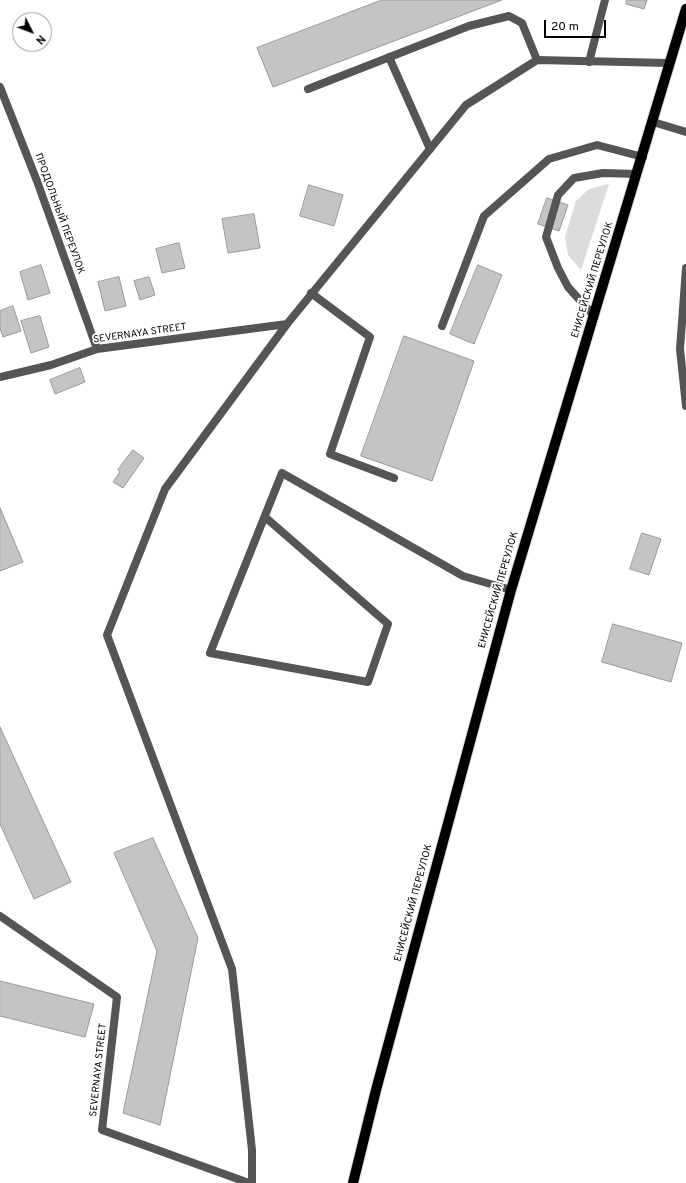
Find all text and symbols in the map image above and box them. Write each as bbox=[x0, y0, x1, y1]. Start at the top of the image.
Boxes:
north arrow bbox=[12, 12, 52, 52]
scale bar bbox=[546, 12, 608, 38]
text: 20 m bbox=[551, 19, 579, 35]
text: N bbox=[32, 32, 48, 47]
street label: ПРОДОЛЬНЫЙ ПЕРЕУЛОК bbox=[31, 152, 87, 276]
street label: ЕНИСЕЙСКИЙ ПЕРЕУЛОК bbox=[570, 220, 616, 340]
street label: SEVERNAYA STREET bbox=[93, 322, 187, 346]
street label: ЕНИСЕЙСКИЙ ПЕРЕУЛОК bbox=[477, 530, 521, 650]
street label: ЕНИСЕЙСКИЙ ПЕРЕУЛОК bbox=[393, 843, 435, 963]
street label: SEVERNAYA STREET bbox=[88, 1023, 110, 1117]

